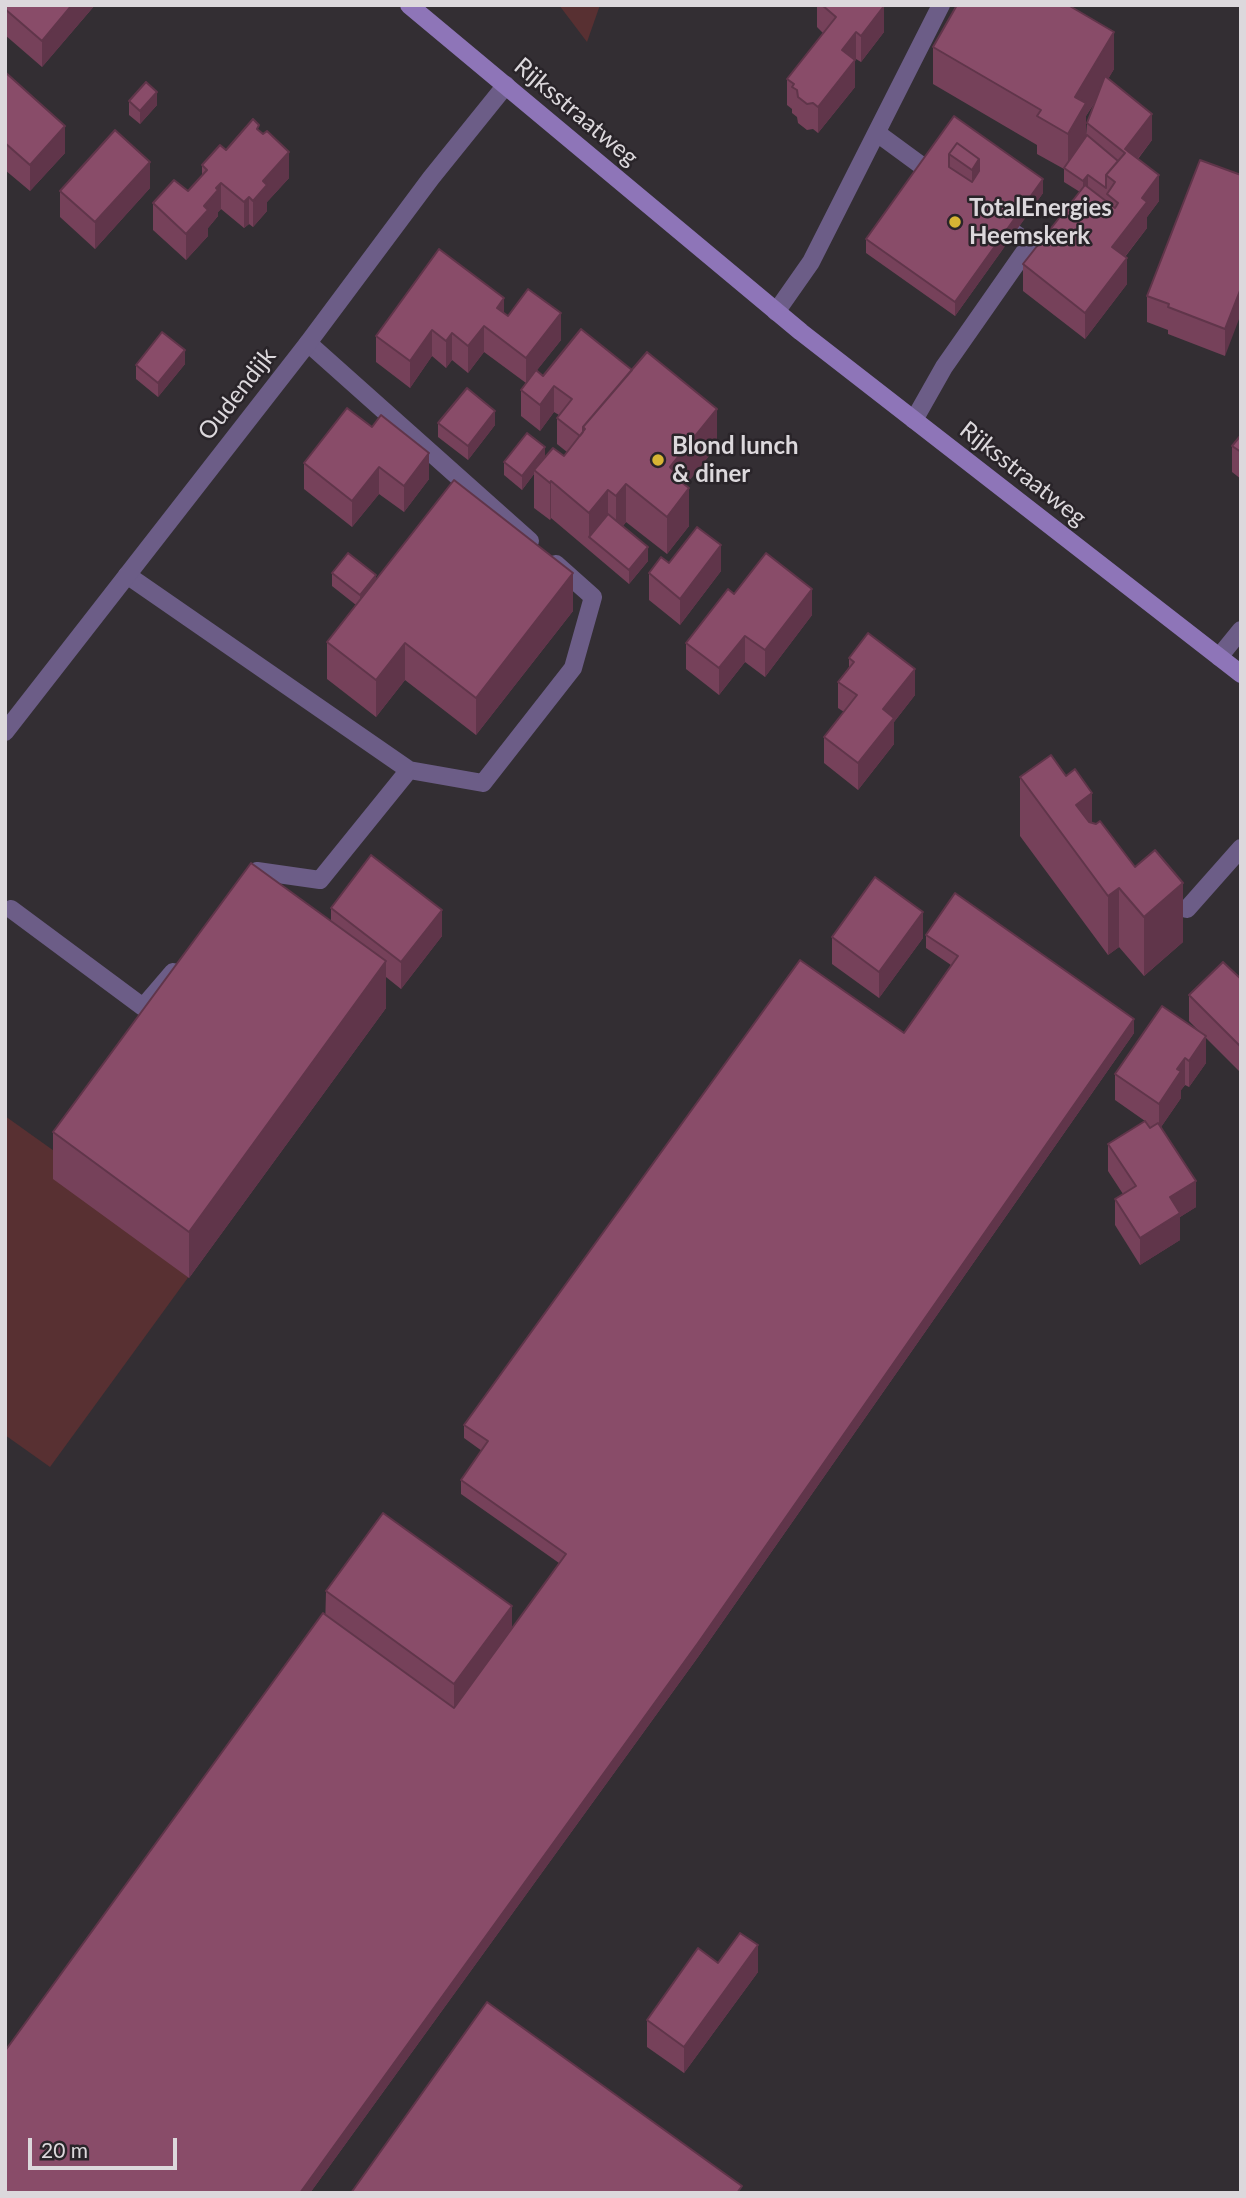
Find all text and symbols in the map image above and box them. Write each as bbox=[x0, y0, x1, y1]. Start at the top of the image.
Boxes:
street label: Rijksstraatweg bbox=[508, 52, 644, 172]
place label: TotalEnergies Heemskerk bbox=[969, 194, 1112, 250]
marker: TotalEnergies Heemskerk bbox=[947, 214, 963, 230]
street label: Oudendijk bbox=[192, 342, 282, 446]
street label: Rijksstraatweg bbox=[954, 416, 1092, 532]
place label: Blond lunch & diner bbox=[672, 432, 798, 488]
marker: Blond lunch & diner bbox=[650, 452, 666, 468]
scale bar bbox=[32, 2124, 180, 2168]
text: 20 m bbox=[41, 2137, 88, 2162]

